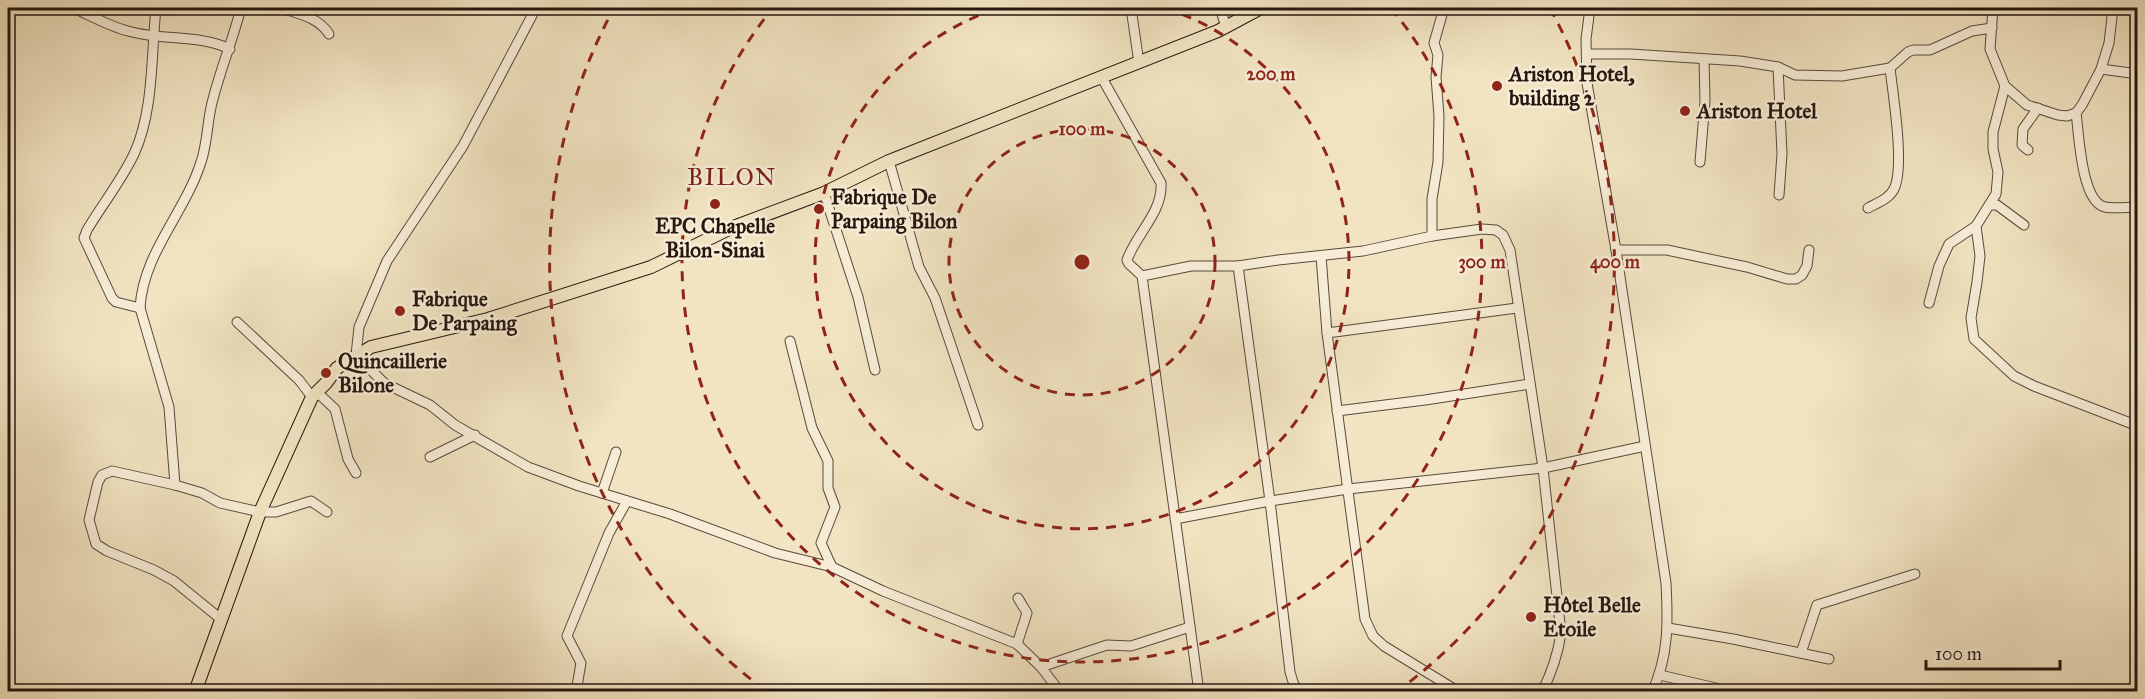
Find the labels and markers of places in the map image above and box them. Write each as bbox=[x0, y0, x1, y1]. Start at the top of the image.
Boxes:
place label: Ariston Hotel, building 2 bbox=[1507, 61, 1635, 111]
marker: Ariston Hotel, building 2 bbox=[1490, 79, 1504, 93]
place label: Ariston Hotel bbox=[1695, 98, 1818, 124]
marker: Ariston Hotel bbox=[1678, 104, 1692, 118]
place label: Fabrique De Parpaing Bilon bbox=[831, 184, 958, 234]
marker: EPC Chapelle Bilon-Sinai bbox=[708, 197, 722, 211]
marker: Fabrique De Parpaing Bilon bbox=[812, 202, 826, 216]
place label: EPC Chapelle Bilon-Sinai bbox=[655, 213, 775, 263]
centre of rings bbox=[1072, 252, 1092, 272]
place label: Fabrique De Parpaing bbox=[412, 286, 518, 336]
marker: Fabrique De Parpaing bbox=[393, 304, 407, 318]
place label: Quincaillerie Bilone bbox=[338, 348, 447, 398]
marker: Quincaillerie Bilone bbox=[319, 366, 333, 380]
place label: Hôtel Belle Etoile bbox=[1543, 592, 1641, 642]
marker: Hôtel Belle Etoile bbox=[1524, 610, 1538, 624]

